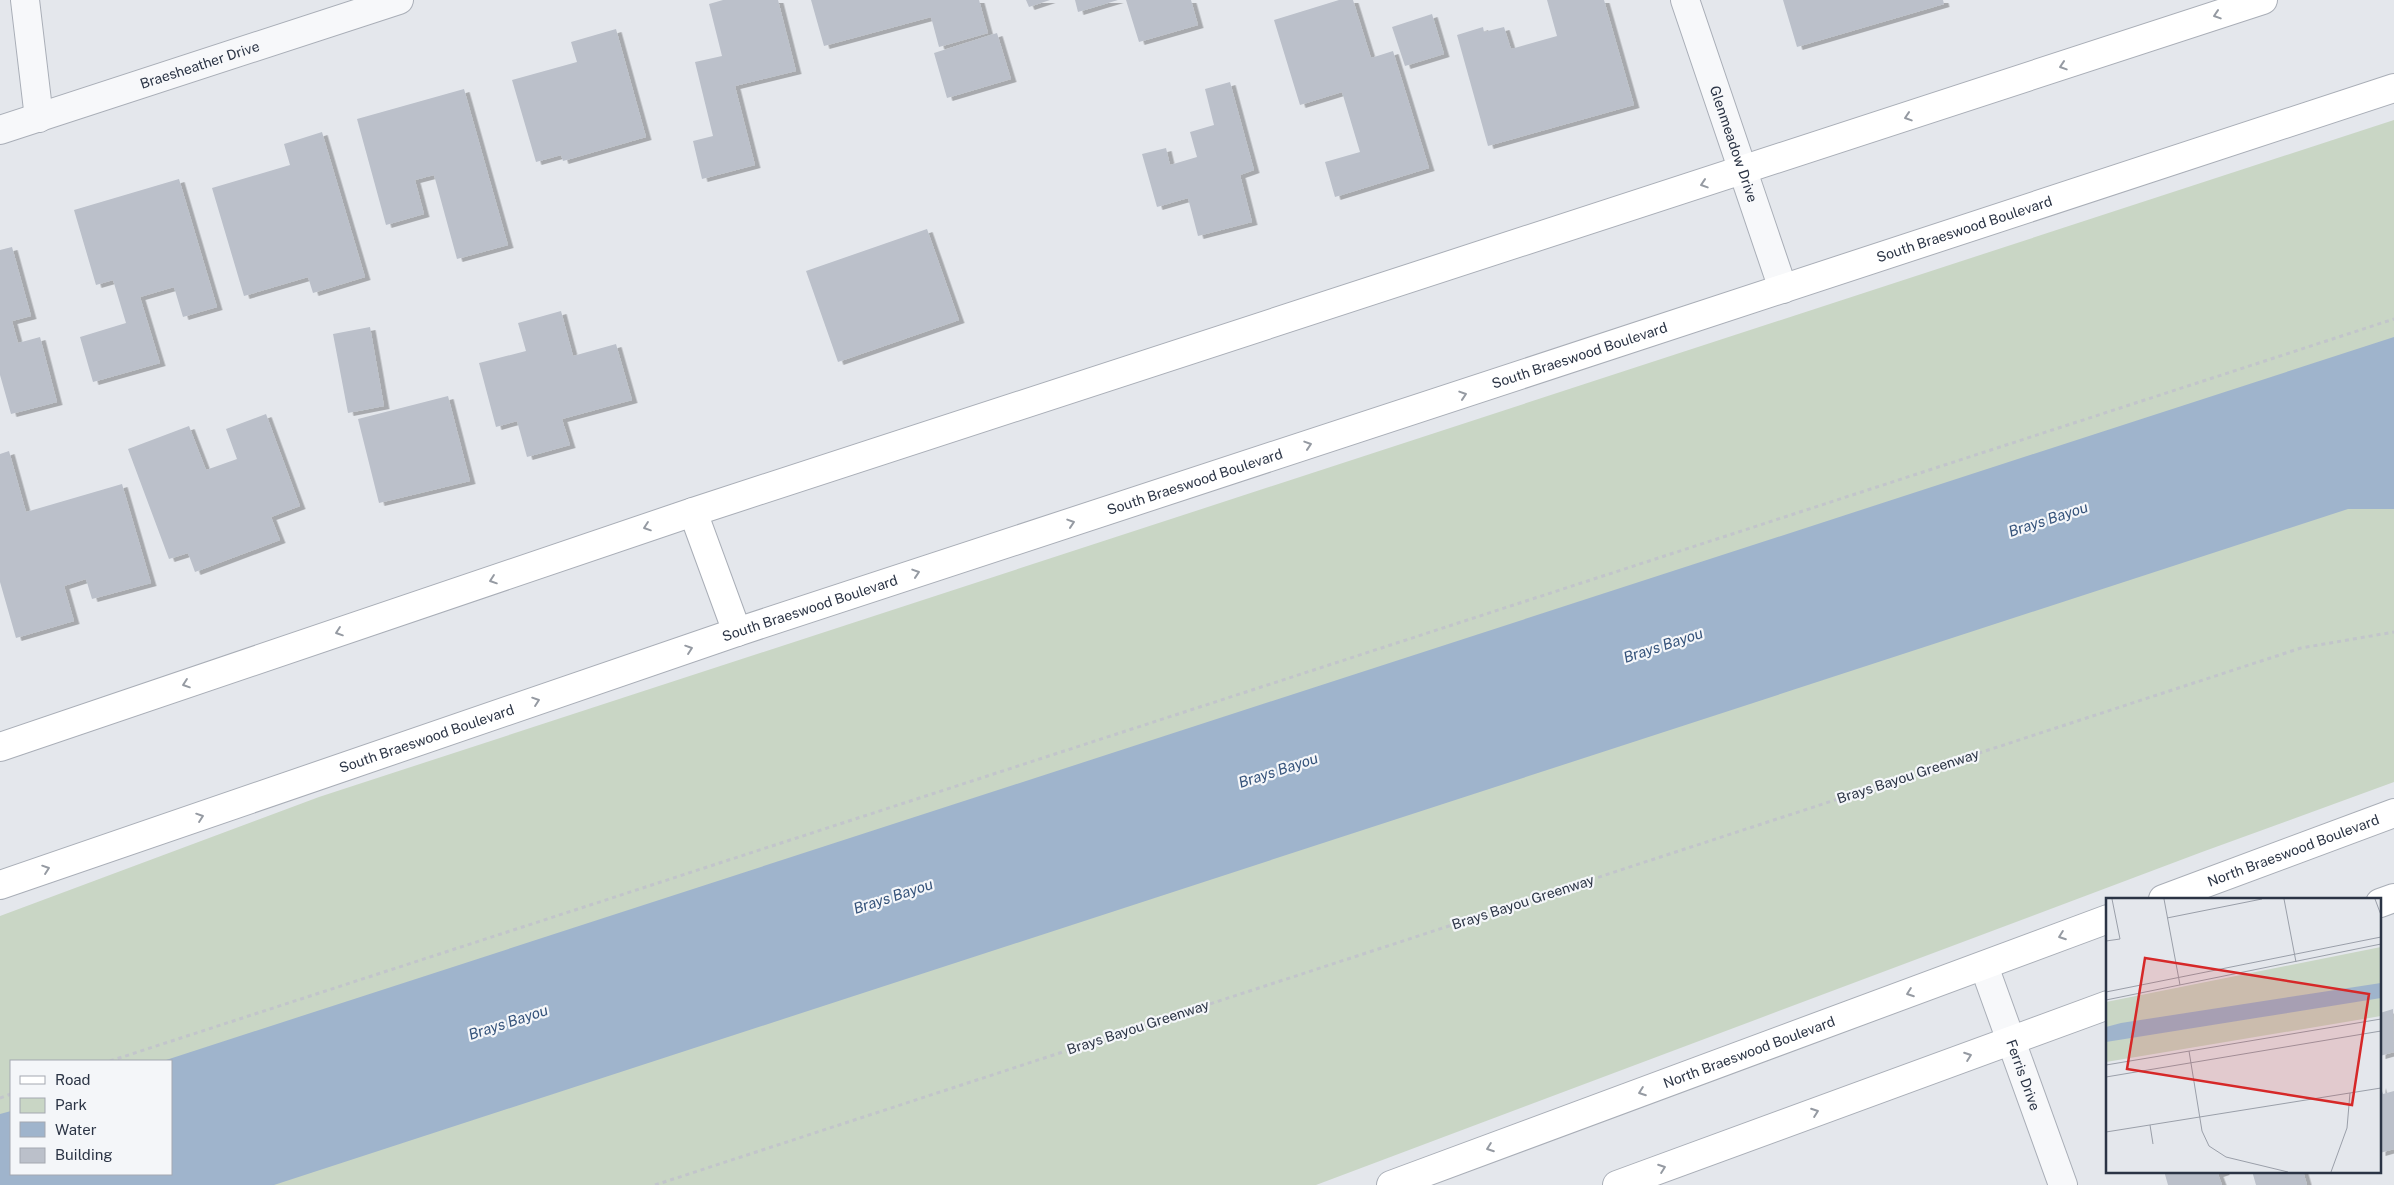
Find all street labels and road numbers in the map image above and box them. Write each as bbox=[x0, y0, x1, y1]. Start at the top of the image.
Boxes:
street label: Braesheather Drive bbox=[138, 38, 261, 92]
street label: Glenmeadow Drive bbox=[1707, 84, 1761, 204]
street label: South Braeswood Boulevard bbox=[1875, 193, 2054, 265]
street label: South Braeswood Boulevard bbox=[1490, 319, 1669, 392]
street label: South Braeswood Boulevard bbox=[1105, 445, 1285, 518]
street label: South Braeswood Boulevard bbox=[720, 572, 900, 644]
street label: South Braeswood Boulevard bbox=[337, 701, 516, 776]
street label: Brays Bayou Greenway bbox=[1835, 745, 1982, 807]
street label: North Braeswood Boulevard bbox=[2205, 811, 2381, 890]
street label: Brays Bayou Greenway bbox=[1450, 871, 1597, 933]
street label: Brays Bayou Greenway bbox=[1065, 996, 1212, 1058]
street label: North Braeswood Boulevard bbox=[1661, 1013, 1837, 1091]
street label: Ferris Drive bbox=[2003, 1037, 2044, 1113]

